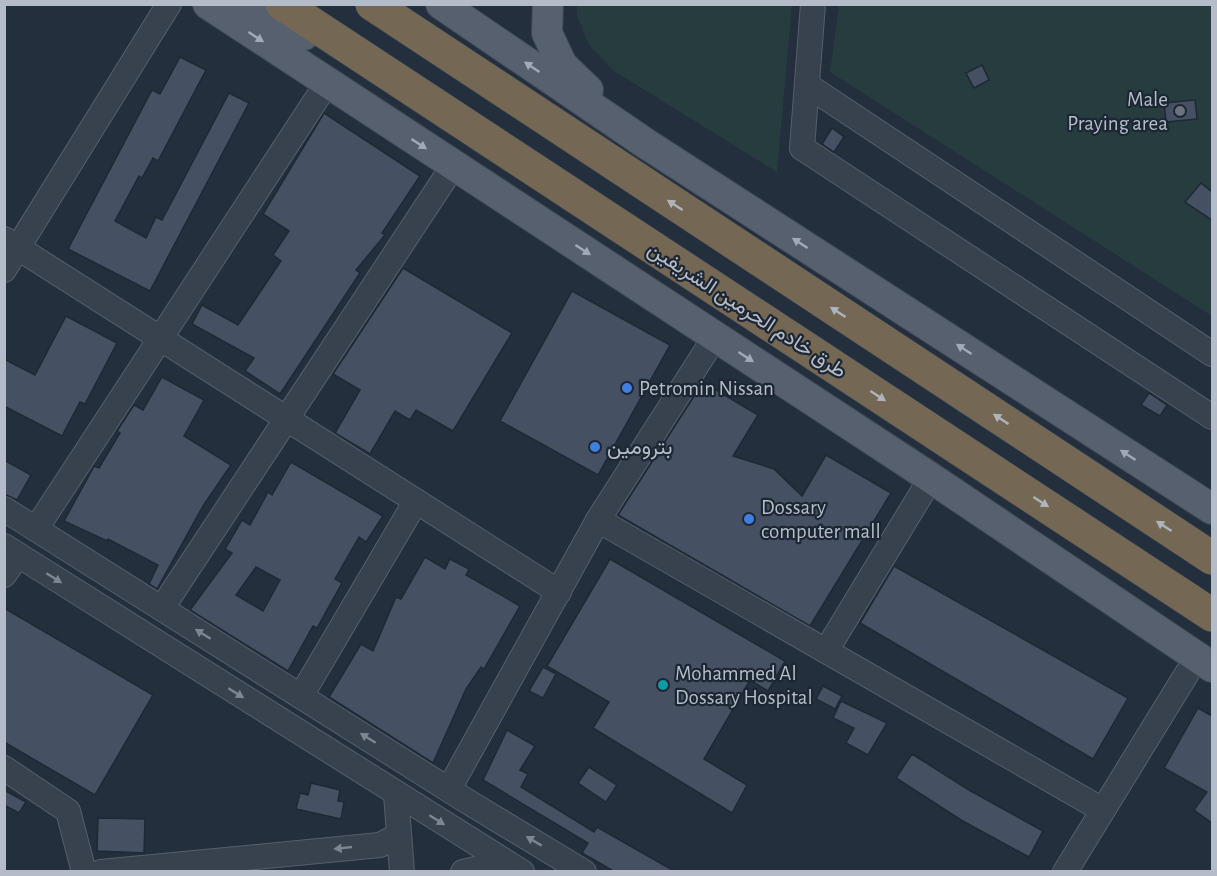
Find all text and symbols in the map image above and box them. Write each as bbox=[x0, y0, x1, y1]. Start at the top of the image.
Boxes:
one-way arrow bbox=[248, 31, 265, 42]
one-way arrow bbox=[524, 61, 541, 72]
place label: Male Praying area bbox=[1067, 89, 1168, 134]
marker: Male Praying area bbox=[1173, 104, 1187, 118]
one-way arrow bbox=[411, 138, 428, 149]
one-way arrow bbox=[667, 199, 683, 211]
street label: طرق خادم الحرمين الشريفين bbox=[642, 238, 850, 384]
one-way arrow bbox=[792, 238, 809, 249]
one-way arrow bbox=[574, 245, 591, 256]
one-way arrow bbox=[830, 306, 846, 318]
one-way arrow bbox=[956, 344, 972, 355]
one-way arrow bbox=[738, 351, 754, 362]
place label: Petromin Nissan bbox=[639, 378, 774, 399]
marker: Petromin Nissan bbox=[620, 381, 634, 395]
one-way arrow bbox=[870, 390, 886, 401]
one-way arrow bbox=[993, 413, 1009, 425]
place label: بترومين bbox=[607, 437, 673, 460]
marker: بترومين bbox=[588, 440, 602, 454]
one-way arrow bbox=[1120, 449, 1136, 460]
place label: Dossary computer mall bbox=[761, 497, 881, 542]
one-way arrow bbox=[1033, 497, 1050, 508]
marker: Dossary computer mall bbox=[742, 512, 756, 526]
one-way arrow bbox=[1156, 520, 1172, 532]
one-way arrow bbox=[45, 572, 62, 583]
one-way arrow bbox=[195, 629, 211, 640]
place label: Mohammed Al Dossary Hospital bbox=[675, 663, 813, 708]
marker: Mohammed Al Dossary Hospital bbox=[656, 678, 670, 692]
one-way arrow bbox=[228, 688, 244, 699]
one-way arrow bbox=[360, 733, 376, 744]
one-way arrow bbox=[428, 814, 445, 825]
one-way arrow bbox=[526, 836, 542, 847]
one-way arrow bbox=[334, 843, 353, 853]

